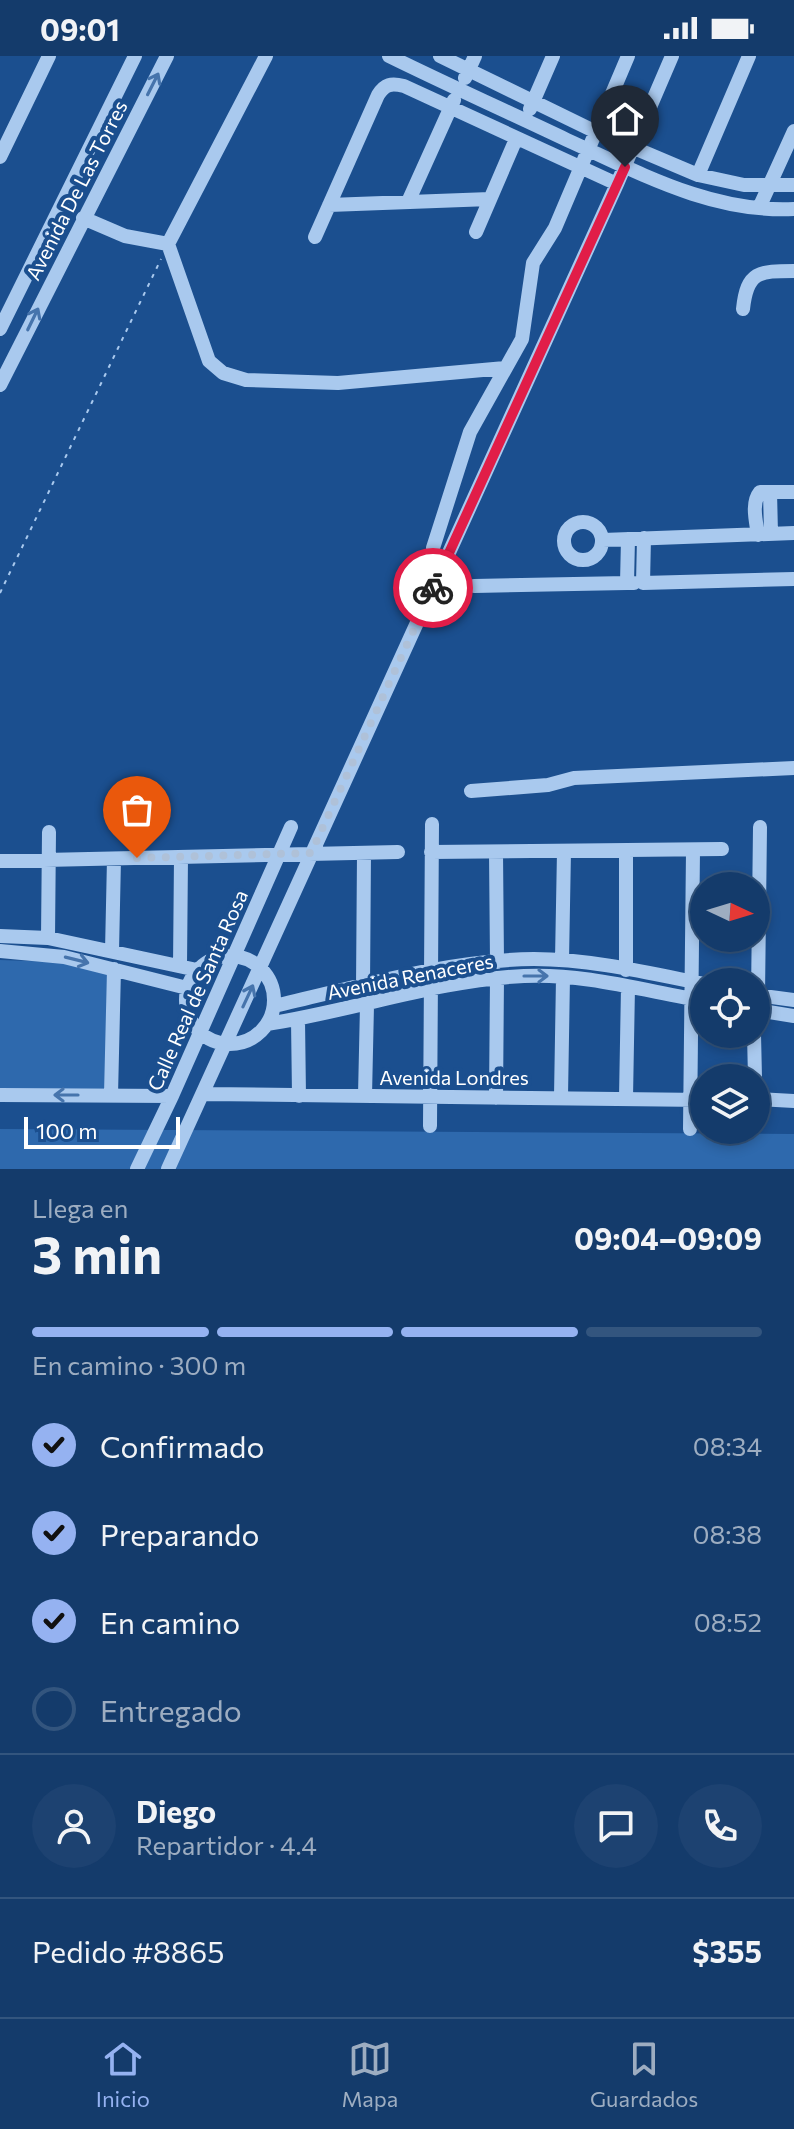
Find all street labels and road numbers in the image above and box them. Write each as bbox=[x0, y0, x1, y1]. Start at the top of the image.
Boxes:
street label: Avenida De Las Torres bbox=[20, 96, 132, 284]
street label: Calle Real de Santa Rosa bbox=[142, 886, 252, 1094]
street label: Avenida Renaceres bbox=[325, 948, 495, 1004]
street label: Avenida Londres bbox=[379, 1065, 529, 1089]

